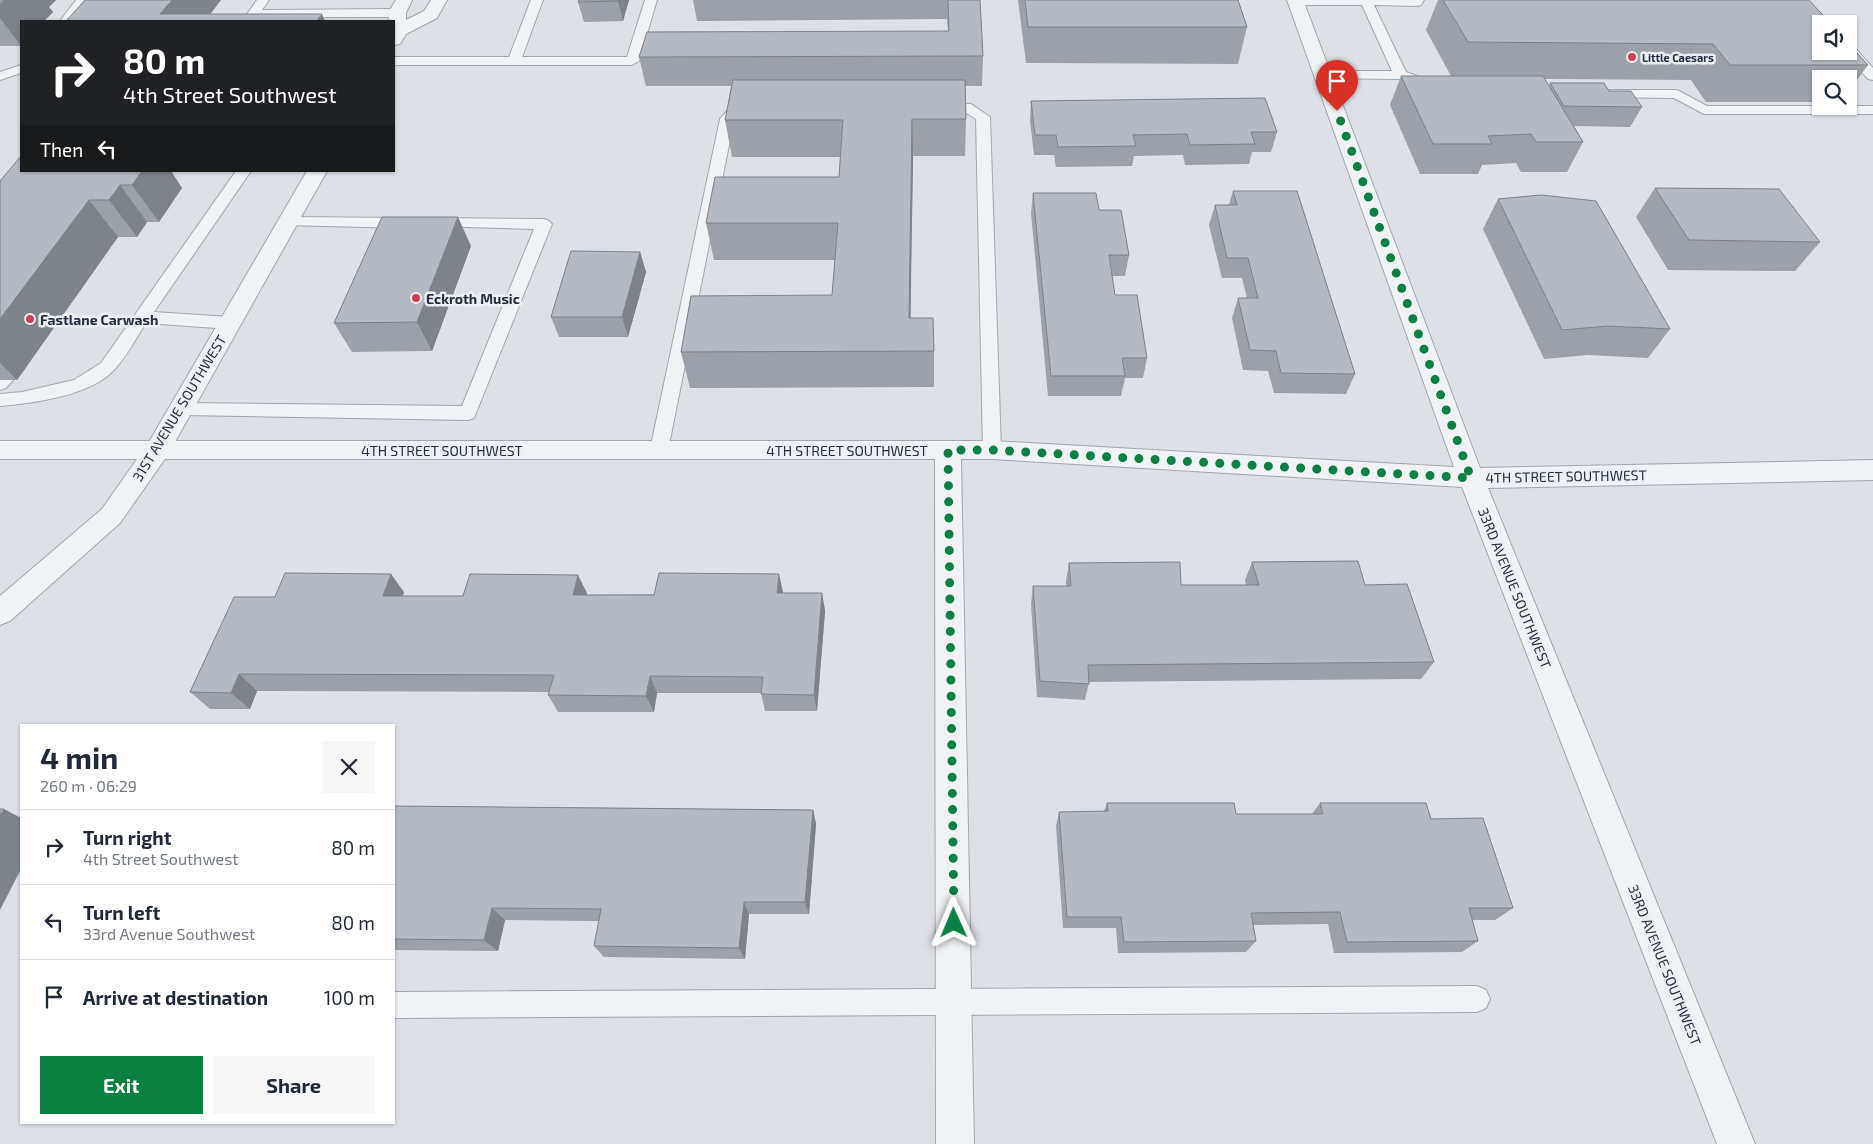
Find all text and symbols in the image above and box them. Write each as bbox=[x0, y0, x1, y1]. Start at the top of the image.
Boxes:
map controls bbox=[1812, 15, 1857, 115]
button: sound bbox=[1812, 15, 1857, 60]
text: 80 m bbox=[123, 39, 205, 81]
icon: right bbox=[40, 40, 105, 105]
marker: Little Caesars bbox=[1626, 51, 1638, 63]
place label: Little Caesars bbox=[1642, 51, 1714, 64]
pin bbox=[1316, 60, 1358, 111]
icon: arrive bbox=[1323, 67, 1351, 95]
button: search bbox=[1812, 70, 1857, 115]
text: 4th Street Southwest bbox=[123, 81, 337, 107]
icon: left bbox=[93, 135, 121, 163]
text: Then bbox=[40, 138, 83, 161]
place label: Eckroth Music bbox=[426, 290, 520, 307]
marker: Eckroth Music bbox=[410, 292, 422, 304]
place label: Fastlane Carwash bbox=[40, 311, 158, 328]
marker: Fastlane Carwash bbox=[24, 313, 36, 325]
street label: 31ST AVENUE SOUTHWEST bbox=[129, 332, 229, 484]
street label: 4TH STREET SOUTHWEST bbox=[361, 442, 523, 459]
street label: 4TH STREET SOUTHWEST bbox=[766, 442, 928, 459]
street label: 4TH STREET SOUTHWEST bbox=[1485, 466, 1647, 486]
street label: 33RD AVENUE SOUTHWEST bbox=[1475, 505, 1555, 671]
text: 4 min bbox=[40, 739, 118, 775]
button: close bbox=[323, 741, 375, 793]
text: 260 m · 06:29 bbox=[40, 776, 137, 795]
text: Turn right bbox=[83, 826, 171, 849]
icon: right bbox=[40, 833, 68, 861]
text: 80 m bbox=[331, 836, 375, 859]
text: 4th Street Southwest bbox=[83, 849, 238, 868]
street label: 33RD AVENUE SOUTHWEST bbox=[1625, 882, 1705, 1048]
position arrow bbox=[927, 896, 979, 948]
text: Turn left bbox=[83, 901, 160, 924]
icon: left bbox=[40, 908, 68, 936]
text: 80 m bbox=[331, 911, 375, 934]
text: 33rd Avenue Southwest bbox=[83, 924, 255, 943]
icon: arrive bbox=[40, 983, 68, 1011]
text: Arrive at destination bbox=[83, 986, 268, 1009]
text: 100 m bbox=[324, 986, 375, 1009]
button: Exit bbox=[40, 1056, 203, 1114]
button: Share bbox=[213, 1056, 375, 1114]

